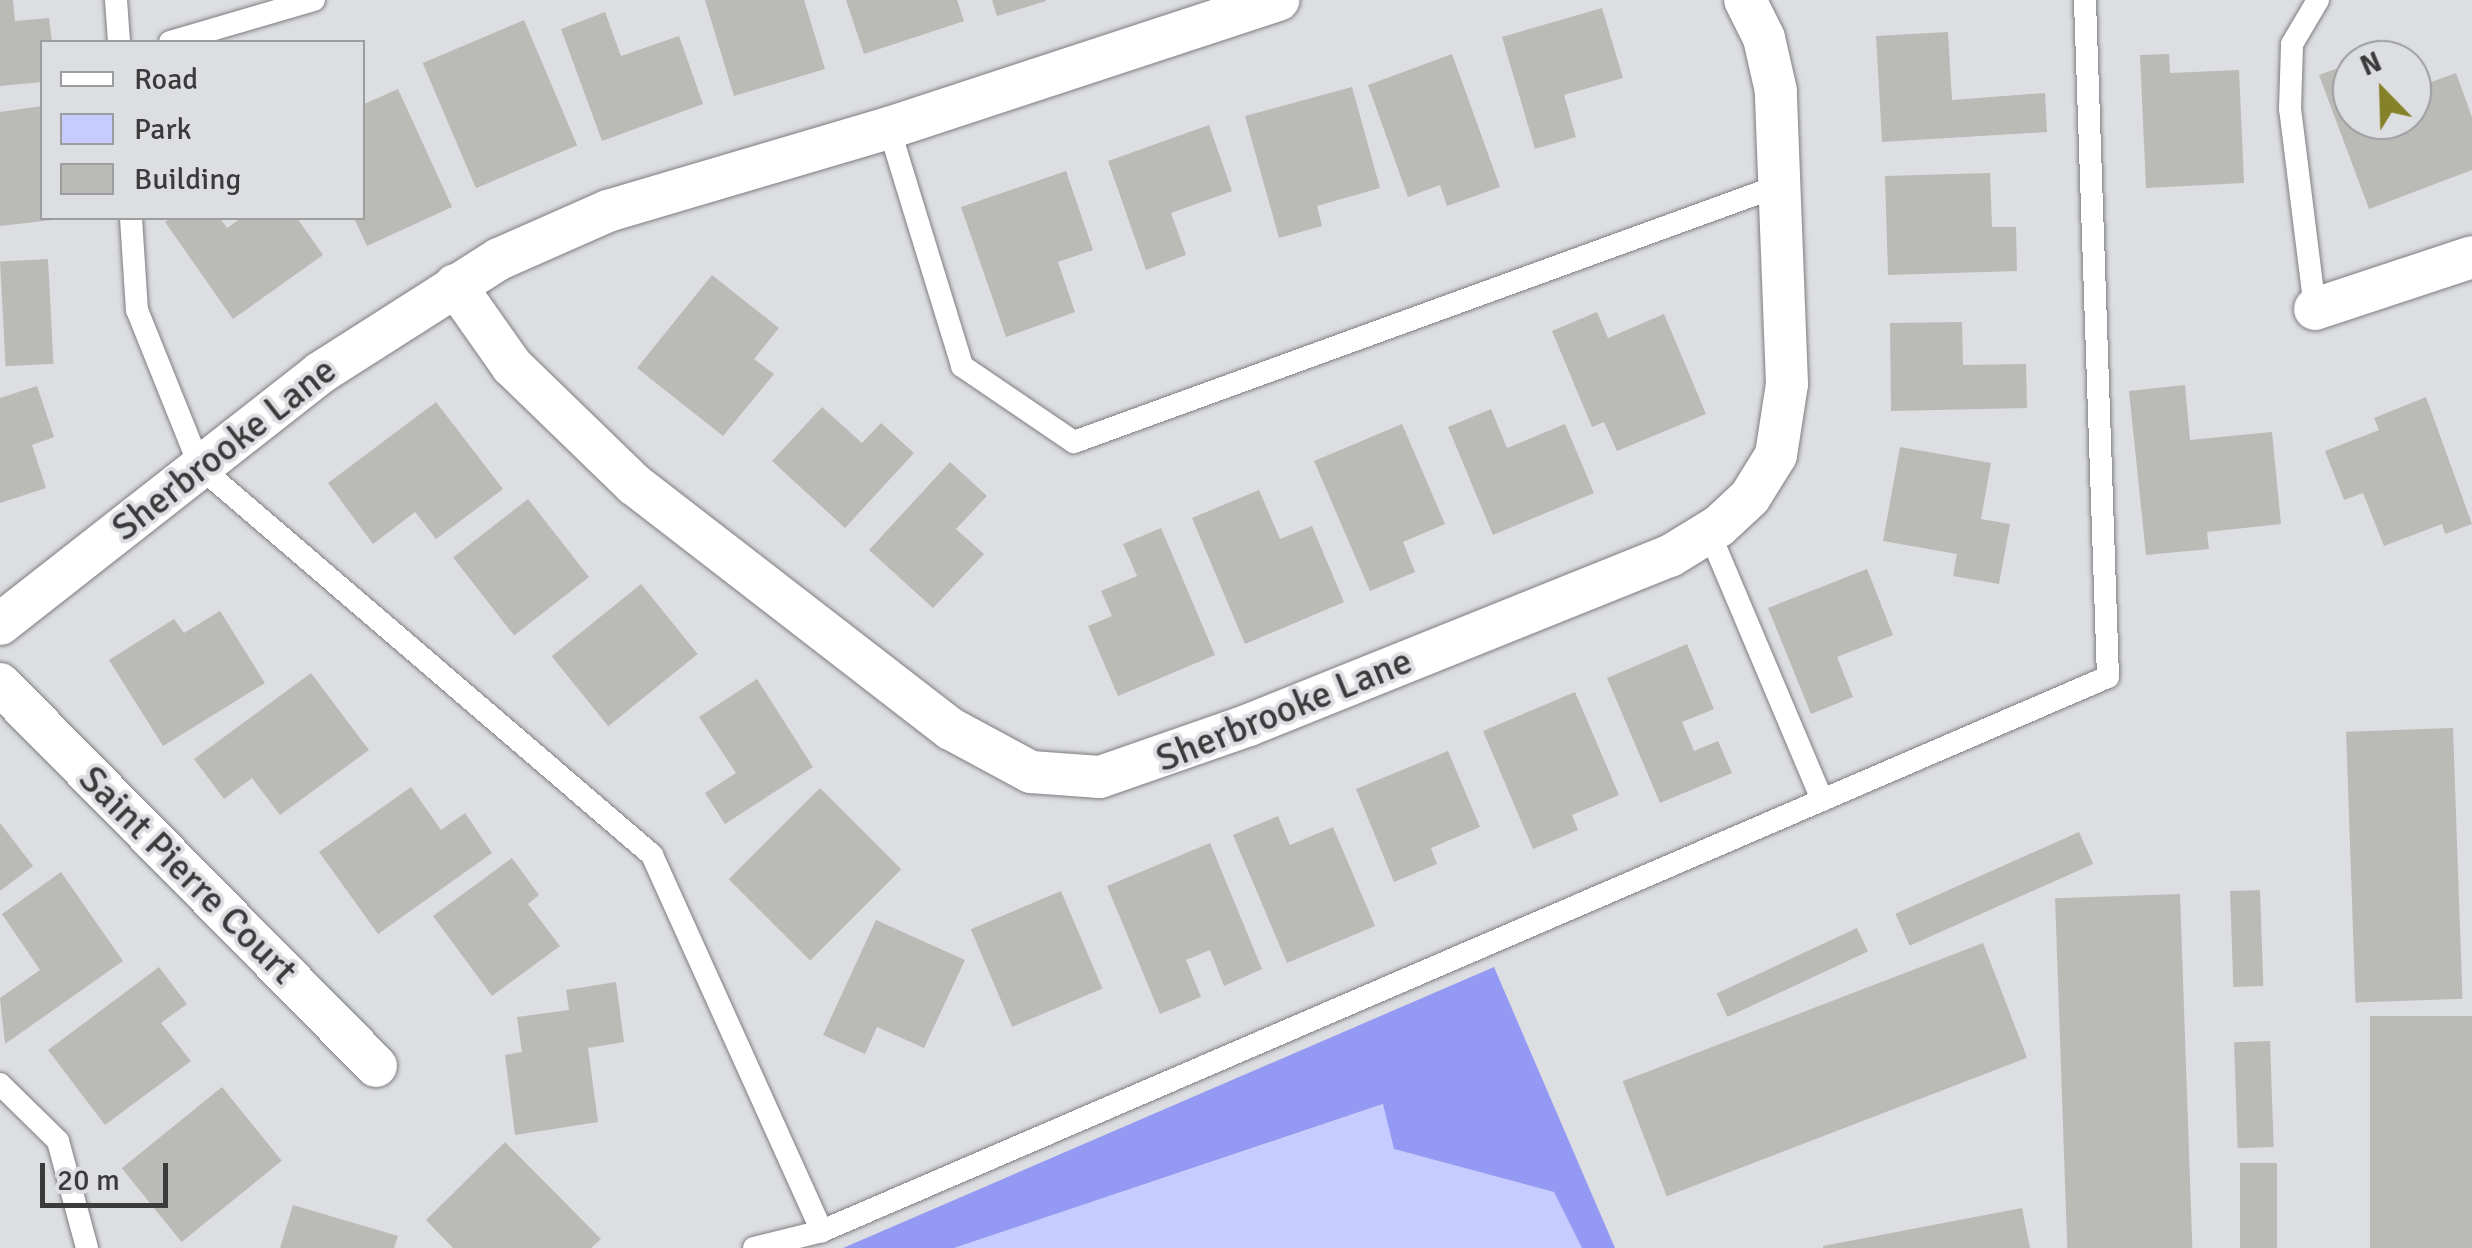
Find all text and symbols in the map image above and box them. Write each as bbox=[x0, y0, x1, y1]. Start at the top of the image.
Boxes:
legend bbox=[40, 40, 365, 220]
north arrow bbox=[2332, 40, 2432, 140]
text: N bbox=[2355, 45, 2387, 84]
text: Road bbox=[134, 61, 198, 98]
text: Park bbox=[134, 111, 192, 148]
text: Building bbox=[134, 161, 241, 198]
street label: Sherbrooke Lane bbox=[103, 347, 345, 551]
street label: Sherbrooke Lane bbox=[1149, 638, 1419, 782]
street label: Saint Pierre Court bbox=[69, 756, 307, 994]
scale bar bbox=[45, 1143, 172, 1205]
text: 20 m bbox=[57, 1162, 120, 1199]

